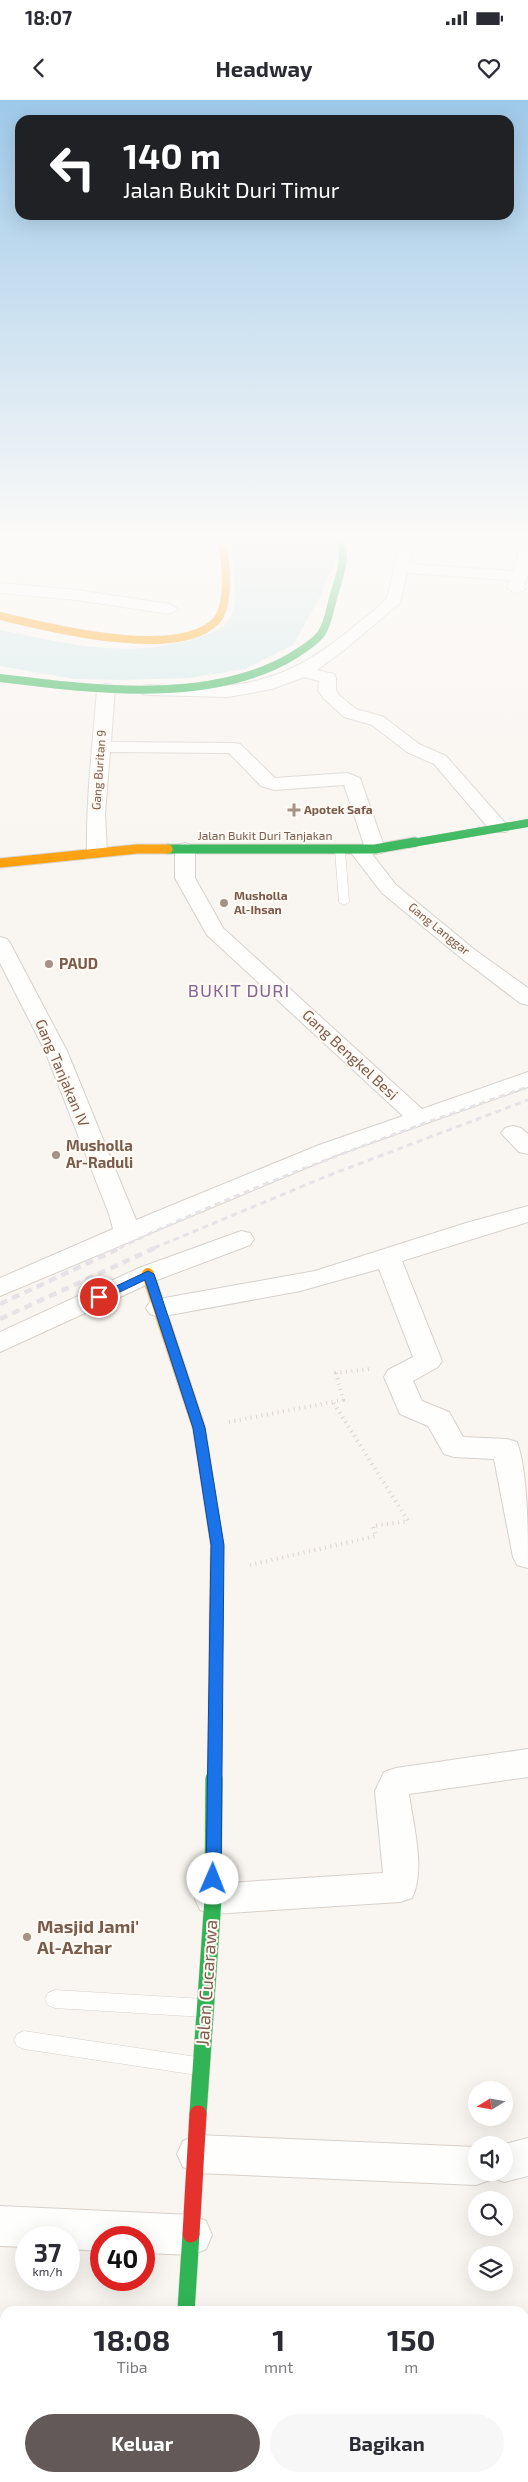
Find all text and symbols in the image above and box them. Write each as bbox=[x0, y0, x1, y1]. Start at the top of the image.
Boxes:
text: 18:07 bbox=[25, 6, 72, 29]
icon: back bbox=[25, 54, 53, 82]
icon: heart bbox=[475, 54, 503, 82]
text: Headway bbox=[216, 55, 312, 81]
text: 140 m bbox=[123, 134, 221, 176]
icon: left bbox=[40, 135, 105, 200]
text: Jalan Bukit Duri Timur bbox=[123, 176, 340, 202]
street label: Gang Buritan 9 bbox=[88, 729, 108, 810]
place label: Apotek Safa bbox=[304, 802, 373, 816]
marker: Apotek Safa bbox=[288, 804, 300, 816]
street label: Jalan Bukit Duri Tanjakan bbox=[198, 828, 332, 843]
place label: Musholla Al-Ihsan bbox=[234, 888, 288, 916]
marker: Musholla Al-Ihsan bbox=[218, 897, 230, 909]
street label: Gang Langgar bbox=[406, 899, 473, 957]
place label: PAUD bbox=[59, 954, 98, 972]
marker: PAUD bbox=[43, 958, 55, 970]
district label: BUKIT DURI bbox=[188, 979, 290, 1001]
street label: Gang Bengkel Besi bbox=[299, 1005, 402, 1103]
street label: Gang Tanjakan IV bbox=[31, 1016, 94, 1129]
place label: Musholla Ar-Raduli bbox=[66, 1136, 133, 1171]
marker: Musholla Ar-Raduli bbox=[50, 1149, 62, 1161]
pin bbox=[78, 1276, 120, 1318]
icon: arrive bbox=[85, 1283, 113, 1311]
position arrow bbox=[186, 1852, 238, 1904]
place label: Masjid Jami' Al-Azhar bbox=[37, 1915, 139, 1958]
street label: Jalan Cucarawa bbox=[191, 1919, 221, 2047]
marker: Masjid Jami' Al-Azhar bbox=[21, 1931, 33, 1943]
north arrow bbox=[468, 2081, 512, 2126]
map controls bbox=[468, 2081, 513, 2291]
button: sound bbox=[468, 2136, 513, 2181]
button: search bbox=[468, 2191, 513, 2236]
speed limit sign: 40 bbox=[90, 2226, 155, 2291]
text: 37 bbox=[34, 2237, 61, 2267]
button: layers bbox=[468, 2246, 513, 2291]
text: km/h bbox=[33, 2264, 62, 2278]
text: 18:08 bbox=[94, 2321, 171, 2357]
text: 1 bbox=[272, 2321, 285, 2357]
text: 150 bbox=[387, 2321, 435, 2357]
text: Tiba bbox=[116, 2357, 148, 2376]
text: mnt bbox=[264, 2357, 293, 2376]
text: m bbox=[404, 2357, 418, 2376]
button: Keluar bbox=[25, 2414, 260, 2472]
button: Bagikan bbox=[270, 2414, 504, 2472]

